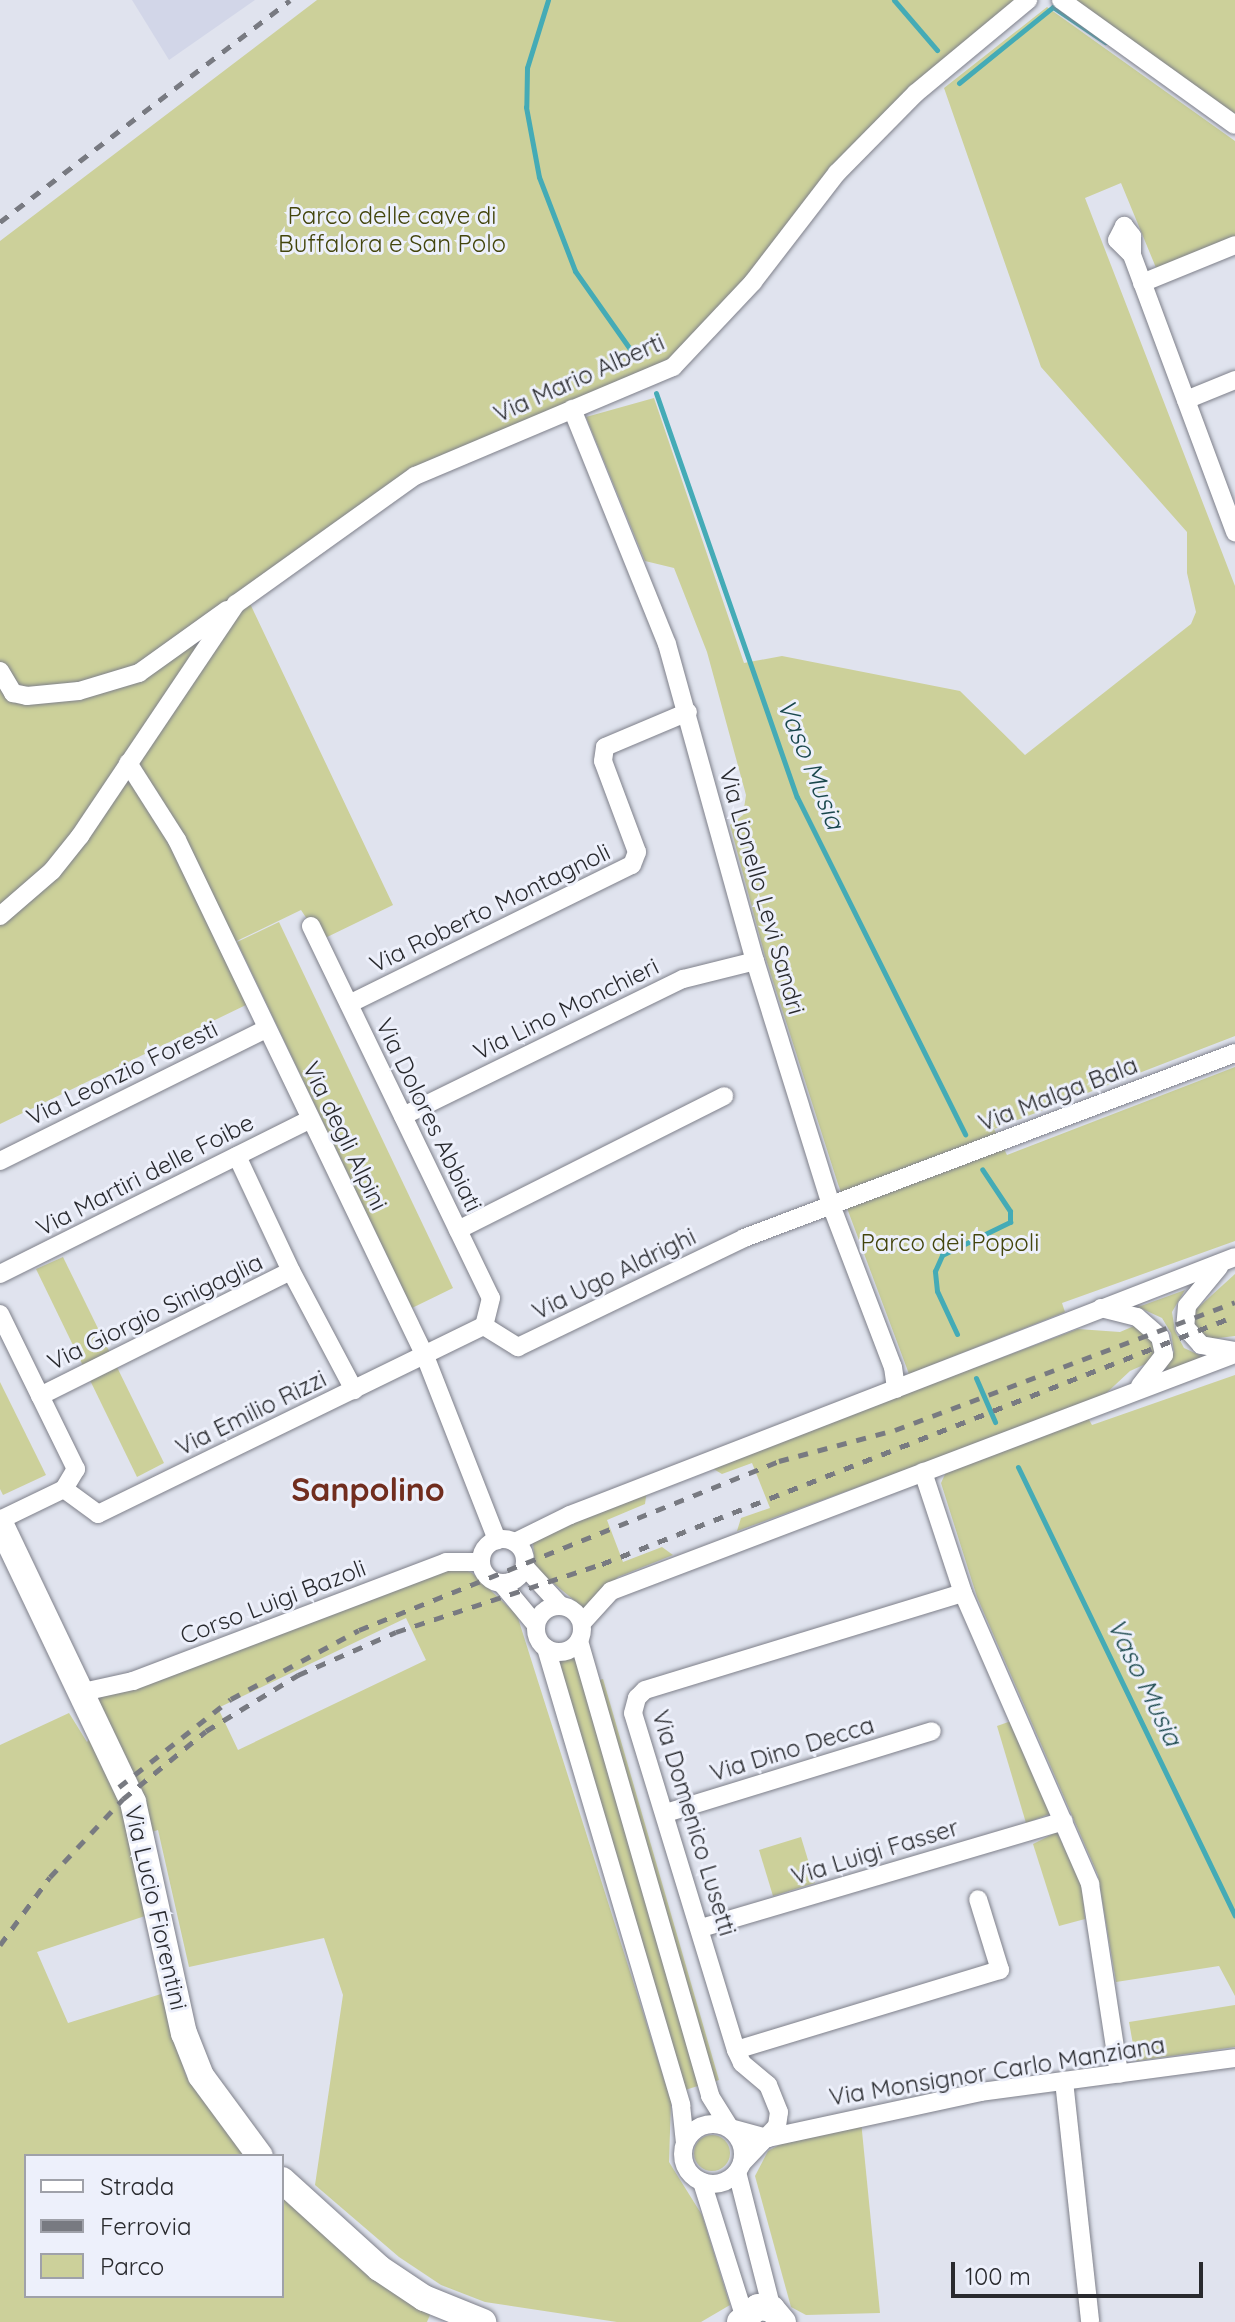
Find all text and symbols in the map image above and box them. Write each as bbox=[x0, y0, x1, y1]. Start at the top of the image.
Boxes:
park label: Parco delle cave di Buffalora e San Polo bbox=[278, 202, 506, 258]
street label: Via Mario Alberti bbox=[489, 327, 669, 429]
water label: Vaso Musia bbox=[771, 694, 851, 834]
street label: Via Lionello Levi Sandri bbox=[713, 764, 811, 1018]
street label: Via Roberto Montagnoli bbox=[365, 837, 615, 979]
street label: Via Lino Monchieri bbox=[469, 952, 663, 1066]
street label: Via Leonzio Foresti bbox=[22, 1014, 222, 1132]
street label: Via Dolores Abbiati bbox=[370, 1014, 488, 1216]
street label: Via Malga Bala bbox=[974, 1050, 1142, 1138]
street label: Via degli Alpini bbox=[297, 1057, 393, 1215]
street label: Via Martiri delle Foibe bbox=[32, 1108, 258, 1242]
street label: Via Ugo Aldrighi bbox=[528, 1222, 700, 1326]
park label: Parco dei Popoli bbox=[861, 1229, 1039, 1257]
street label: Via Giorgio Sinigaglia bbox=[43, 1247, 267, 1377]
street label: Via Emilio Rizzi bbox=[171, 1364, 331, 1462]
district label: Sanpolino bbox=[291, 1470, 445, 1508]
street label: Corso Luigi Bazoli bbox=[176, 1553, 370, 1651]
water label: Vaso Musia bbox=[1101, 1613, 1189, 1751]
street label: Via Domenico Lusetti bbox=[646, 1707, 742, 1939]
street label: Via Dino Decca bbox=[707, 1710, 877, 1788]
street label: Via Lucio Fiorentini bbox=[118, 1803, 194, 2013]
street label: Via Luigi Fasser bbox=[788, 1813, 962, 1891]
street label: Via Monsignor Carlo Manziana bbox=[827, 2030, 1167, 2112]
legend bbox=[24, 2154, 284, 2298]
text: Strada bbox=[100, 2171, 174, 2201]
text: Ferrovia bbox=[100, 2211, 192, 2241]
scale bar bbox=[955, 2246, 1207, 2296]
text: Parco bbox=[100, 2251, 164, 2281]
text: 100 m bbox=[965, 2261, 1031, 2291]

